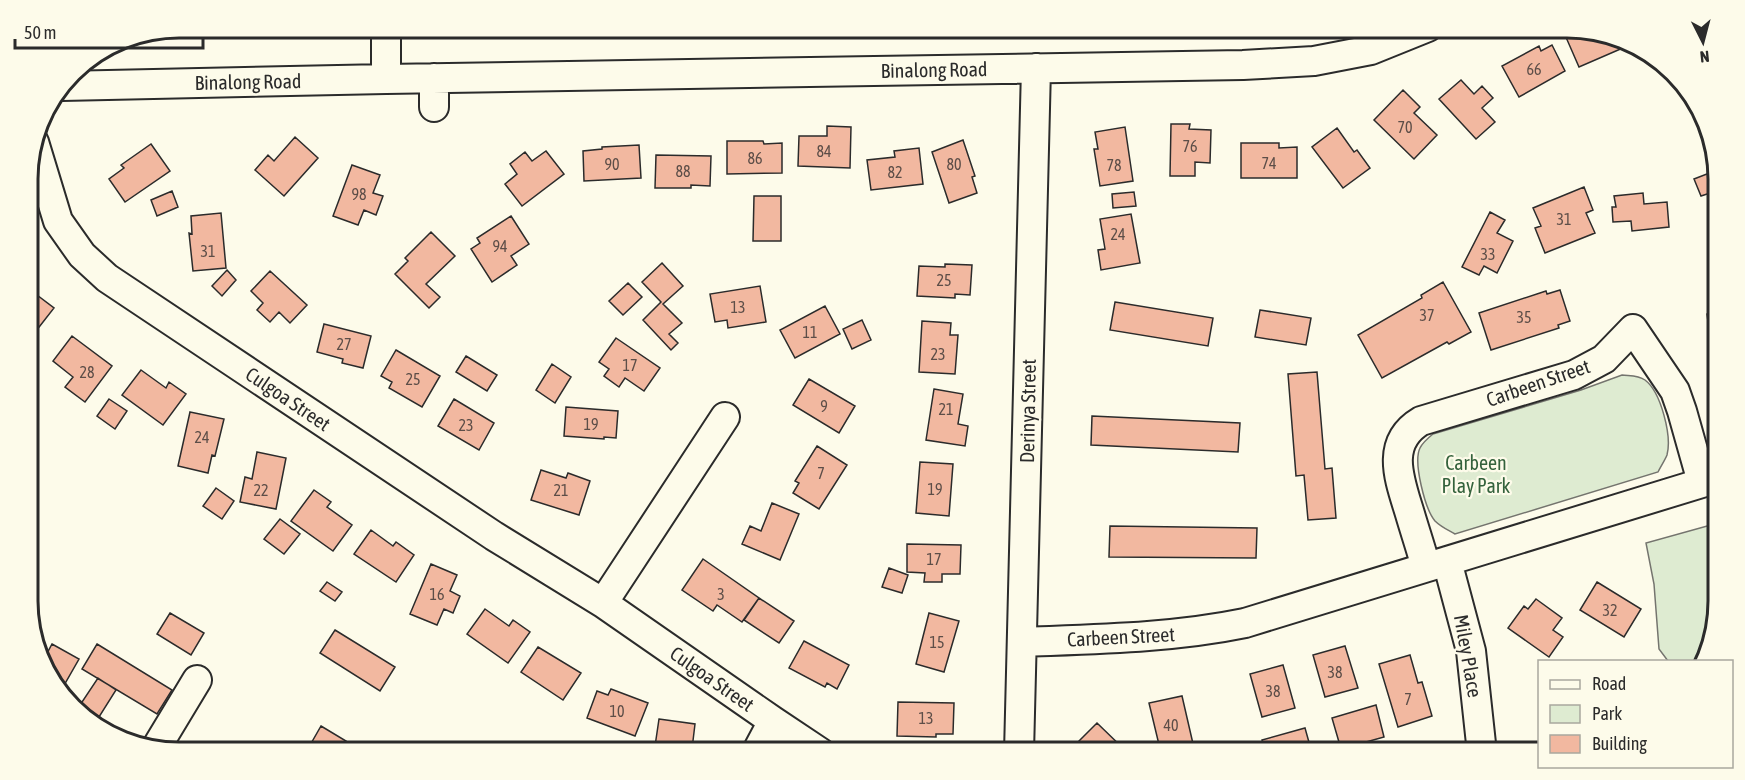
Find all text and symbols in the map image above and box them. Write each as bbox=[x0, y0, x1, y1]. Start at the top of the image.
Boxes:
scale bar bbox=[15, 12, 202, 50]
north arrow bbox=[1673, 12, 1733, 72]
text: 50 m bbox=[24, 22, 56, 43]
text: N bbox=[1699, 47, 1710, 66]
street label: Binalong Road bbox=[880, 57, 988, 82]
house number: 66 bbox=[1526, 60, 1542, 78]
street label: Binalong Road bbox=[194, 69, 302, 94]
house number: 70 bbox=[1397, 118, 1413, 136]
house number: 76 bbox=[1182, 137, 1198, 155]
house number: 84 bbox=[816, 142, 832, 160]
house number: 86 bbox=[747, 149, 763, 167]
house number: 74 bbox=[1261, 154, 1277, 172]
house number: 90 bbox=[604, 155, 620, 173]
house number: 80 bbox=[946, 155, 962, 173]
house number: 78 bbox=[1106, 156, 1122, 174]
house number: 88 bbox=[675, 162, 691, 180]
house number: 82 bbox=[887, 163, 903, 181]
house number: 98 bbox=[351, 185, 367, 203]
house number: 31 bbox=[1556, 210, 1572, 228]
house number: 24 bbox=[1110, 225, 1126, 243]
house number: 94 bbox=[492, 237, 508, 255]
house number: 31 bbox=[200, 242, 216, 260]
house number: 33 bbox=[1480, 245, 1496, 263]
house number: 25 bbox=[936, 271, 952, 289]
house number: 13 bbox=[730, 298, 746, 316]
house number: 37 bbox=[1419, 306, 1435, 324]
house number: 35 bbox=[1516, 308, 1532, 326]
house number: 11 bbox=[802, 323, 818, 341]
house number: 27 bbox=[336, 335, 352, 353]
house number: 23 bbox=[930, 345, 946, 363]
street label: Carbeen Street bbox=[1483, 354, 1593, 411]
house number: 17 bbox=[622, 356, 638, 374]
street label: Derinya Street bbox=[1015, 358, 1040, 463]
street label: Culgoa Street bbox=[242, 362, 335, 435]
house number: 28 bbox=[79, 363, 95, 381]
house number: 25 bbox=[405, 370, 421, 388]
house number: 9 bbox=[820, 397, 828, 415]
house number: 21 bbox=[938, 400, 954, 418]
house number: 19 bbox=[583, 415, 599, 433]
house number: 23 bbox=[458, 416, 474, 434]
house number: 24 bbox=[194, 428, 210, 446]
park label: Carbeen Play Park bbox=[1442, 451, 1511, 497]
house number: 7 bbox=[817, 464, 825, 482]
house number: 19 bbox=[927, 480, 943, 498]
house number: 22 bbox=[253, 481, 269, 499]
house number: 21 bbox=[553, 481, 569, 499]
house number: 17 bbox=[926, 550, 942, 568]
house number: 16 bbox=[429, 585, 445, 603]
house number: 3 bbox=[717, 585, 725, 603]
house number: 32 bbox=[1602, 601, 1618, 619]
street label: Miley Place bbox=[1450, 613, 1487, 699]
street label: Carbeen Street bbox=[1066, 622, 1176, 651]
house number: 15 bbox=[929, 633, 945, 651]
street label: Culgoa Street bbox=[666, 641, 759, 716]
legend bbox=[1538, 660, 1733, 768]
house number: 38 bbox=[1327, 663, 1343, 681]
text: Road bbox=[1592, 673, 1626, 694]
house number: 38 bbox=[1265, 682, 1281, 700]
house number: 7 bbox=[1404, 690, 1412, 708]
house number: 10 bbox=[609, 702, 625, 720]
text: Park bbox=[1592, 703, 1622, 724]
house number: 13 bbox=[918, 709, 934, 727]
house number: 40 bbox=[1163, 716, 1179, 734]
text: Building bbox=[1592, 733, 1647, 754]

